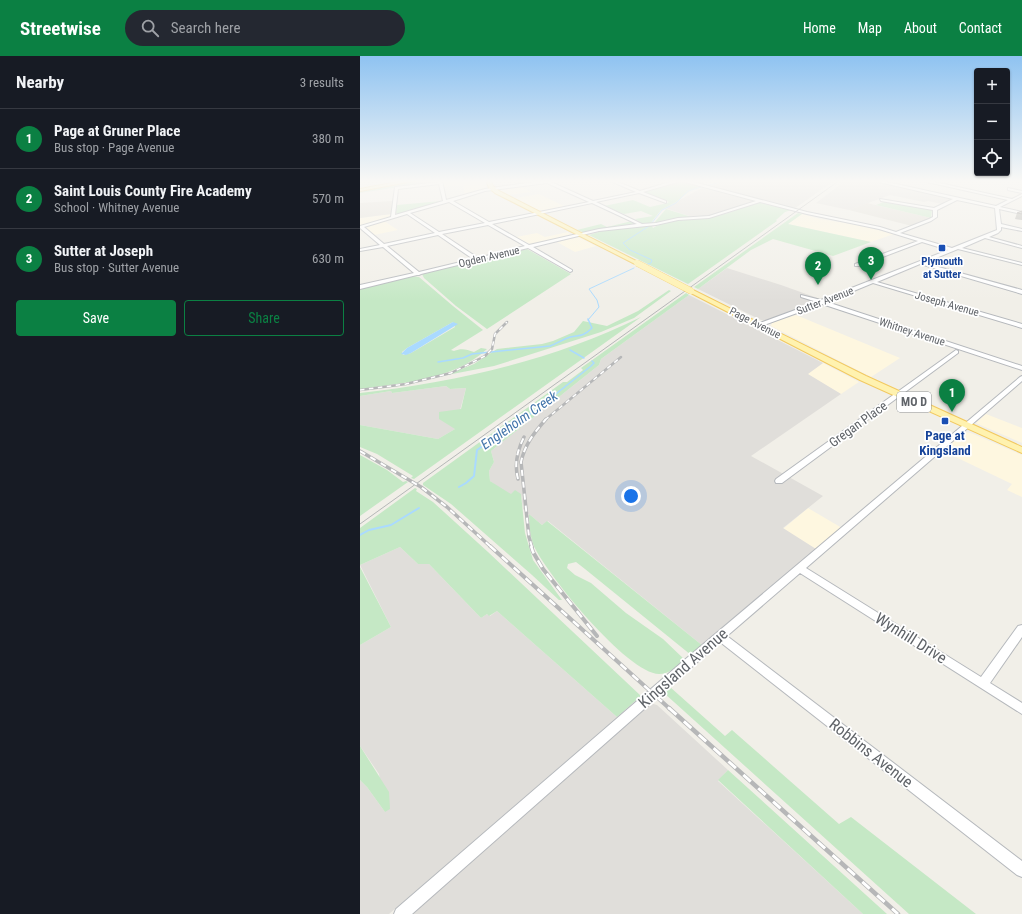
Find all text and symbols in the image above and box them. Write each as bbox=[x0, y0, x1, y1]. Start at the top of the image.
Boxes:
search box bbox=[125, 10, 405, 46]
text: Streetwise bbox=[20, 17, 101, 40]
icon: search bbox=[139, 17, 161, 39]
text: Search here bbox=[171, 19, 241, 37]
text: Home bbox=[803, 20, 836, 36]
text: Map bbox=[858, 20, 882, 36]
text: About bbox=[904, 20, 937, 36]
text: Contact bbox=[959, 20, 1002, 36]
map controls bbox=[974, 68, 1010, 176]
button: + bbox=[974, 68, 1010, 104]
text: Nearby bbox=[16, 72, 64, 92]
text: 3 results bbox=[300, 75, 344, 90]
button: − bbox=[974, 104, 1010, 140]
text: Page at Gruner Place bbox=[54, 122, 180, 140]
text: 1 bbox=[26, 131, 32, 146]
text: 380 m bbox=[312, 131, 344, 146]
text: Bus stop · Page Avenue bbox=[54, 140, 174, 155]
button: locate bbox=[974, 140, 1010, 176]
text: Saint Louis County Fire Academy bbox=[54, 182, 252, 200]
text: 2 bbox=[26, 191, 32, 206]
text: 570 m bbox=[312, 191, 344, 206]
text: School · Whitney Avenue bbox=[54, 200, 179, 215]
text: Sutter at Joseph bbox=[54, 242, 153, 260]
marker: Plymouth at Sutter bbox=[937, 243, 947, 253]
street label: Ogden Avenue bbox=[457, 244, 521, 270]
pin: 3 bbox=[858, 247, 884, 280]
text: 3 bbox=[26, 251, 32, 266]
text: 630 m bbox=[312, 251, 344, 266]
pin: 2 bbox=[805, 252, 831, 285]
place label: Plymouth at Sutter bbox=[921, 255, 963, 281]
text: Bus stop · Sutter Avenue bbox=[54, 260, 179, 275]
street label: Sutter Avenue bbox=[795, 284, 855, 318]
street label: Joseph Avenue bbox=[914, 289, 980, 319]
button: Save bbox=[16, 300, 176, 336]
button: Share bbox=[184, 300, 344, 336]
street label: Page Avenue bbox=[727, 304, 783, 342]
street label: Whitney Avenue bbox=[877, 315, 947, 349]
pin: 1 bbox=[939, 379, 965, 412]
water label: Engleholm Creek bbox=[478, 387, 561, 452]
road number: MO D bbox=[897, 392, 931, 412]
street label: Gregan Place bbox=[826, 398, 890, 450]
marker: Page at Kingsland bbox=[940, 416, 950, 426]
place label: Page at Kingsland bbox=[919, 428, 971, 458]
your location bbox=[621, 486, 641, 506]
street label: Wynhill Drive bbox=[872, 608, 950, 668]
street label: Kingsland Avenue bbox=[634, 624, 732, 712]
street label: Robbins Avenue bbox=[825, 714, 917, 792]

